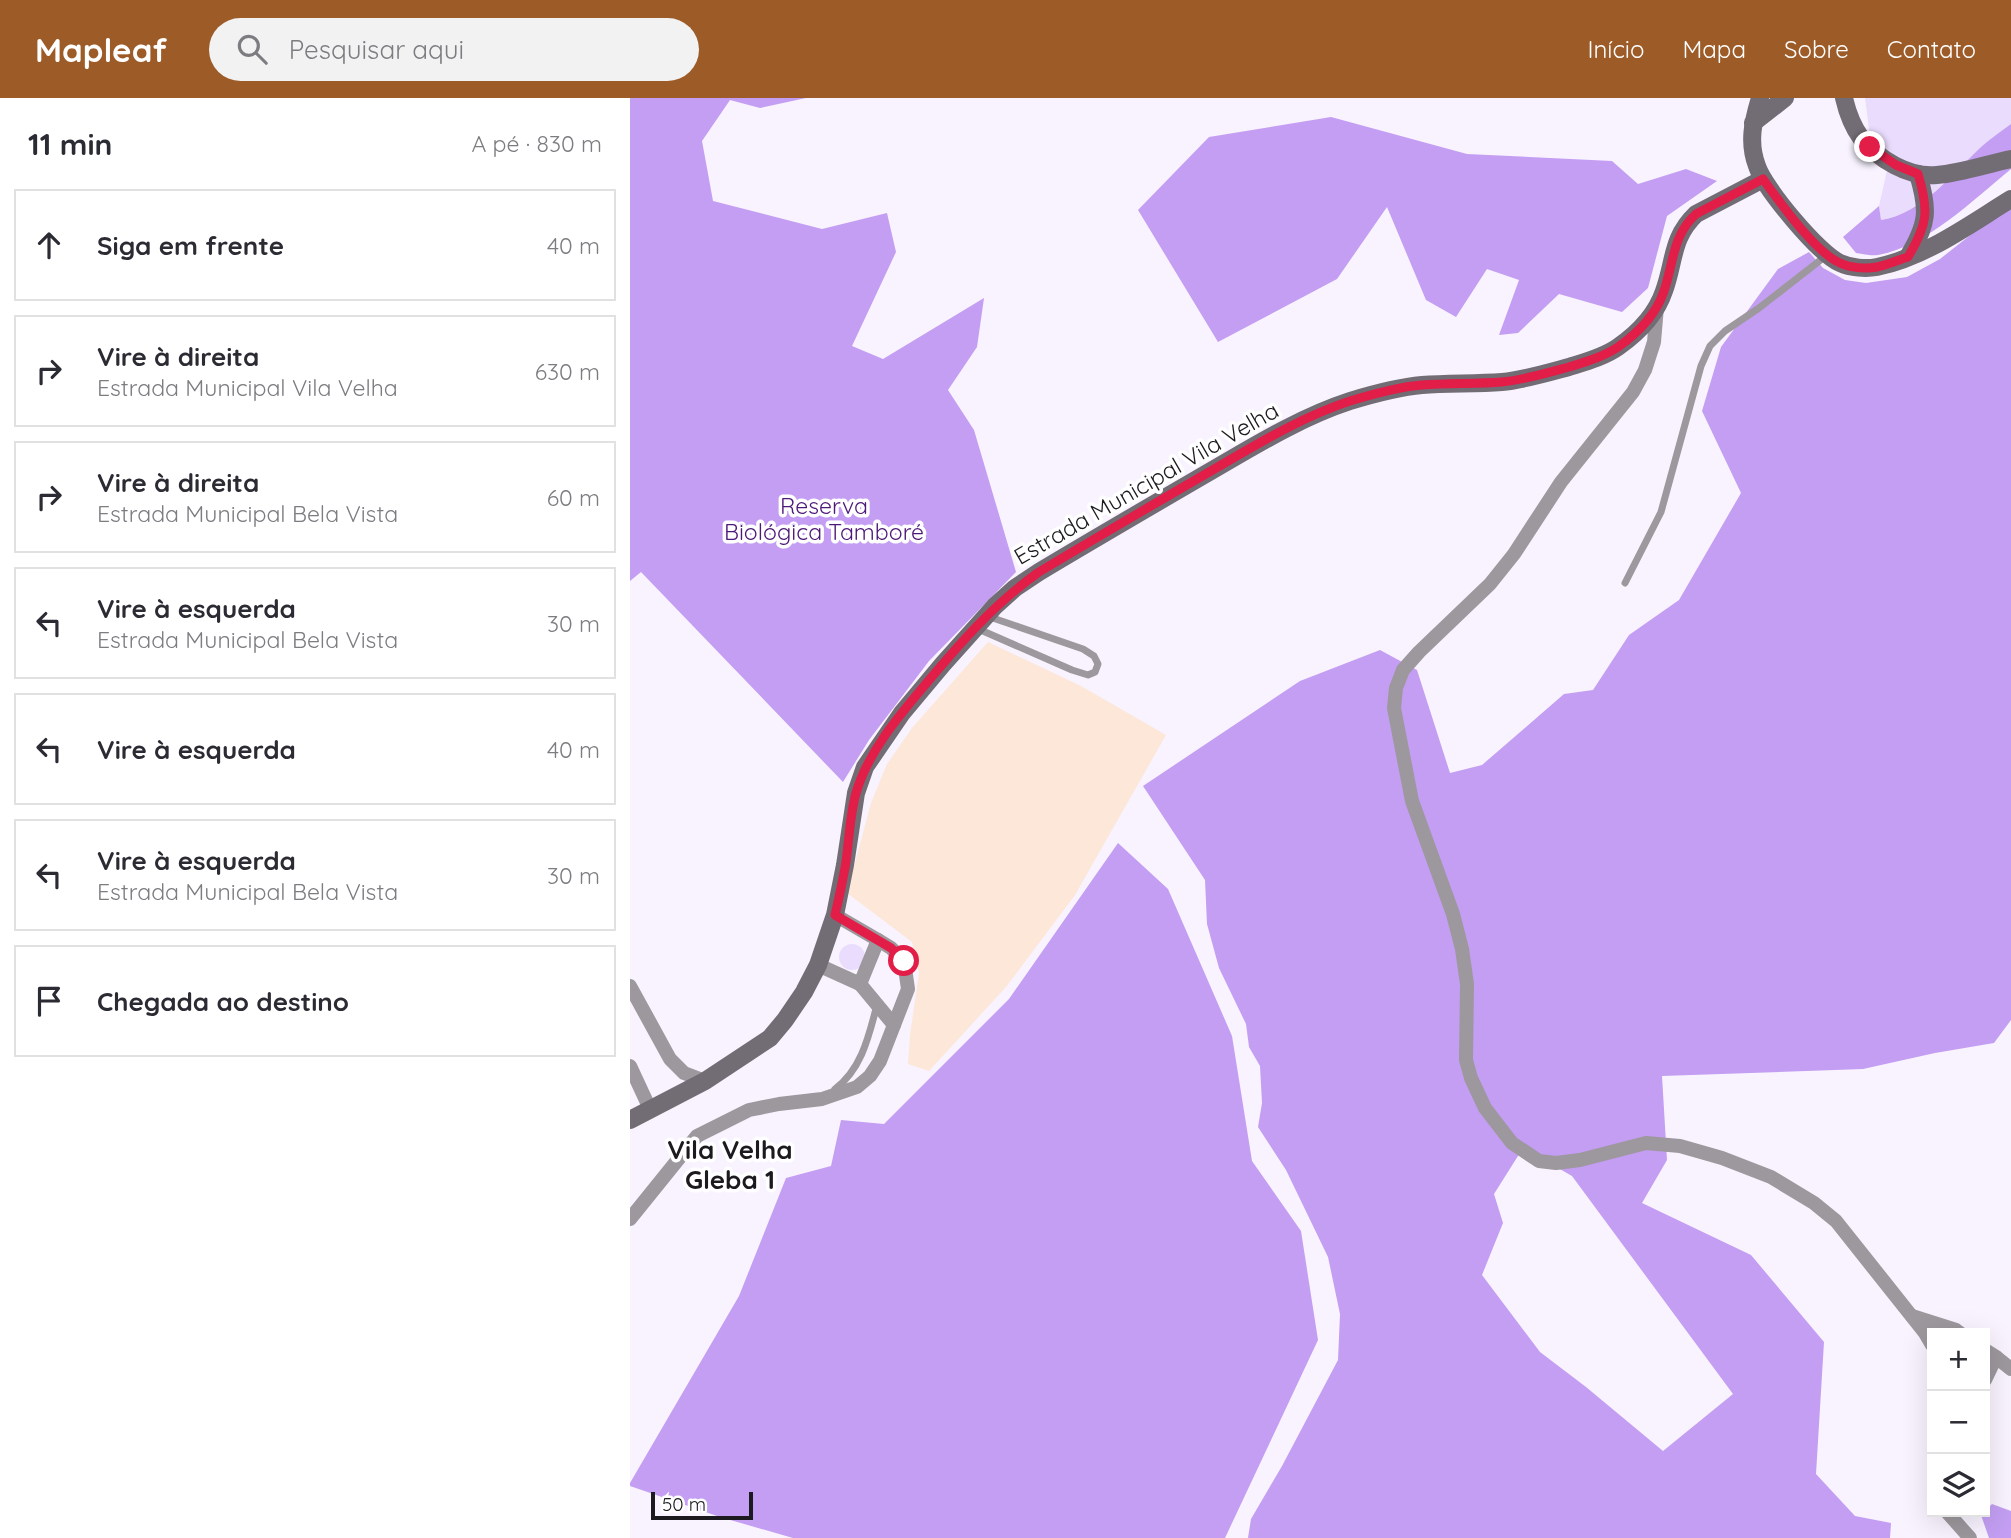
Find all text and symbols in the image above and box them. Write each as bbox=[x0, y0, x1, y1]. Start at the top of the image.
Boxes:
search box bbox=[209, 18, 699, 81]
text: Mapleaf bbox=[35, 29, 167, 70]
icon: search bbox=[233, 30, 271, 68]
text: Pesquisar aqui bbox=[289, 33, 464, 66]
text: Início bbox=[1587, 34, 1644, 64]
text: Mapa bbox=[1682, 34, 1746, 64]
text: Sobre bbox=[1784, 34, 1849, 64]
text: Contato bbox=[1887, 34, 1976, 64]
text: 11 min bbox=[28, 125, 112, 163]
text: A pé · 830 m bbox=[471, 129, 602, 158]
route end bbox=[1854, 131, 1885, 162]
icon: ahead bbox=[30, 226, 68, 264]
text: Siga em frente bbox=[97, 229, 284, 262]
text: 40 m bbox=[547, 231, 600, 260]
text: Vire à direita bbox=[97, 340, 259, 373]
icon: right bbox=[30, 352, 68, 390]
text: 630 m bbox=[535, 357, 600, 386]
text: Estrada Municipal Vila Velha bbox=[97, 373, 398, 402]
street label: Estrada Municipal Vila Velha bbox=[1009, 395, 1283, 571]
text: Vire à direita bbox=[97, 466, 259, 499]
icon: right bbox=[30, 478, 68, 516]
text: 60 m bbox=[547, 483, 600, 512]
park label: Reserva Biológica Tamboré bbox=[724, 491, 924, 546]
text: Estrada Municipal Bela Vista bbox=[97, 499, 398, 528]
text: Vire à esquerda bbox=[97, 592, 296, 625]
icon: left bbox=[30, 604, 68, 642]
text: 30 m bbox=[547, 609, 600, 638]
text: Estrada Municipal Bela Vista bbox=[97, 625, 398, 654]
icon: left bbox=[30, 730, 68, 768]
text: Vire à esquerda bbox=[97, 733, 296, 766]
text: 40 m bbox=[547, 735, 600, 764]
text: Vire à esquerda bbox=[97, 844, 296, 877]
icon: left bbox=[30, 856, 68, 894]
text: 30 m bbox=[547, 861, 600, 890]
text: Estrada Municipal Bela Vista bbox=[97, 877, 398, 906]
route start bbox=[888, 945, 919, 976]
icon: arrive bbox=[30, 982, 68, 1020]
text: Chegada ao destino bbox=[97, 985, 349, 1018]
district label: Vila Velha Gleba 1 bbox=[667, 1133, 793, 1196]
map controls bbox=[1927, 1328, 1990, 1517]
button: + bbox=[1927, 1328, 1990, 1391]
button: − bbox=[1927, 1391, 1990, 1454]
button: layers bbox=[1927, 1454, 1990, 1517]
scale bar bbox=[651, 1489, 752, 1521]
text: 50 m bbox=[662, 1492, 706, 1516]

